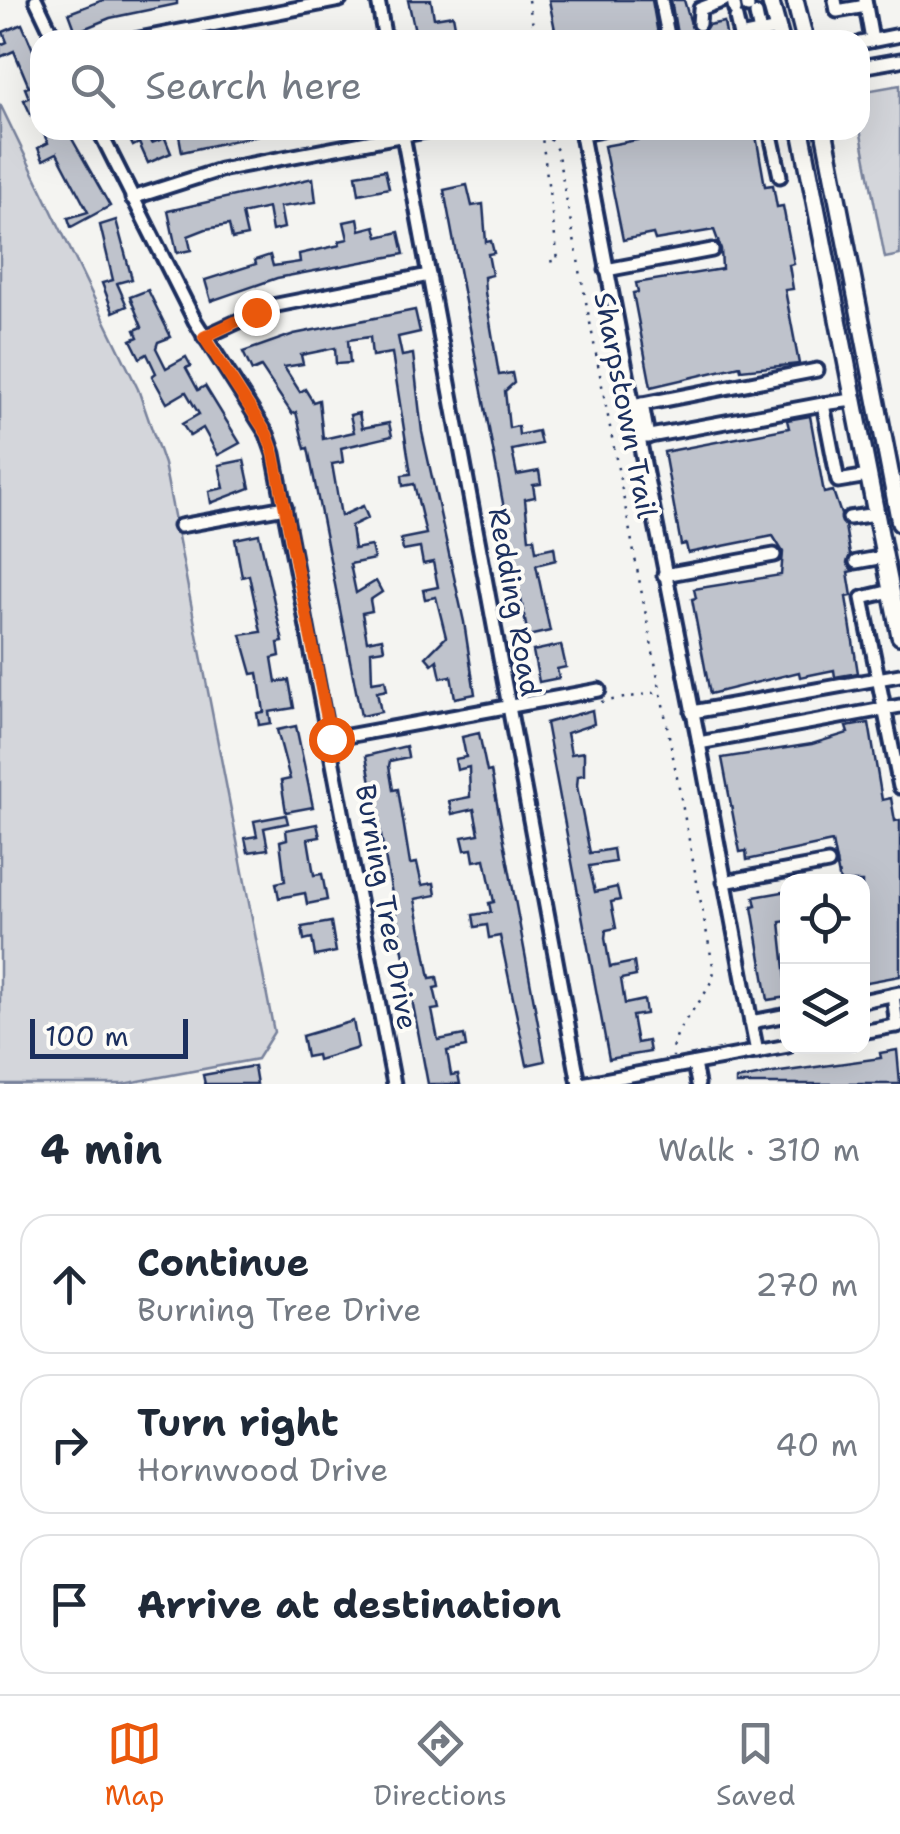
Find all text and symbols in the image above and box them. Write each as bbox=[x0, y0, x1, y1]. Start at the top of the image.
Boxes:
search box bbox=[30, 30, 870, 140]
icon: search bbox=[65, 58, 120, 113]
text: Search here bbox=[145, 60, 362, 111]
street label: Sharpstown Trail bbox=[585, 289, 667, 522]
route end bbox=[234, 290, 280, 336]
street label: Redding Road bbox=[480, 505, 550, 699]
route start bbox=[309, 717, 355, 763]
street label: Burning Tree Drive bbox=[347, 781, 427, 1033]
map controls bbox=[780, 874, 870, 1054]
button: locate bbox=[780, 874, 870, 964]
button: layers bbox=[780, 964, 870, 1054]
scale bar bbox=[30, 1014, 188, 1058]
text: 100 m bbox=[45, 1017, 129, 1055]
text: 4 min bbox=[40, 1121, 162, 1177]
text: Walk · 310 m bbox=[658, 1128, 860, 1171]
text: Continue bbox=[137, 1237, 309, 1288]
icon: ahead bbox=[42, 1257, 97, 1312]
text: 270 m bbox=[755, 1263, 858, 1306]
text: Burning Tree Drive bbox=[137, 1288, 421, 1331]
text: Turn right bbox=[137, 1397, 339, 1448]
icon: right bbox=[42, 1417, 97, 1472]
text: 40 m bbox=[775, 1423, 858, 1466]
text: Hornwood Drive bbox=[137, 1448, 388, 1491]
icon: arrive bbox=[42, 1577, 97, 1632]
text: Arrive at destination bbox=[137, 1579, 561, 1630]
tab: Map bbox=[105, 1716, 164, 1814]
tab: Directions bbox=[373, 1716, 507, 1814]
tab: Saved bbox=[716, 1716, 795, 1814]

